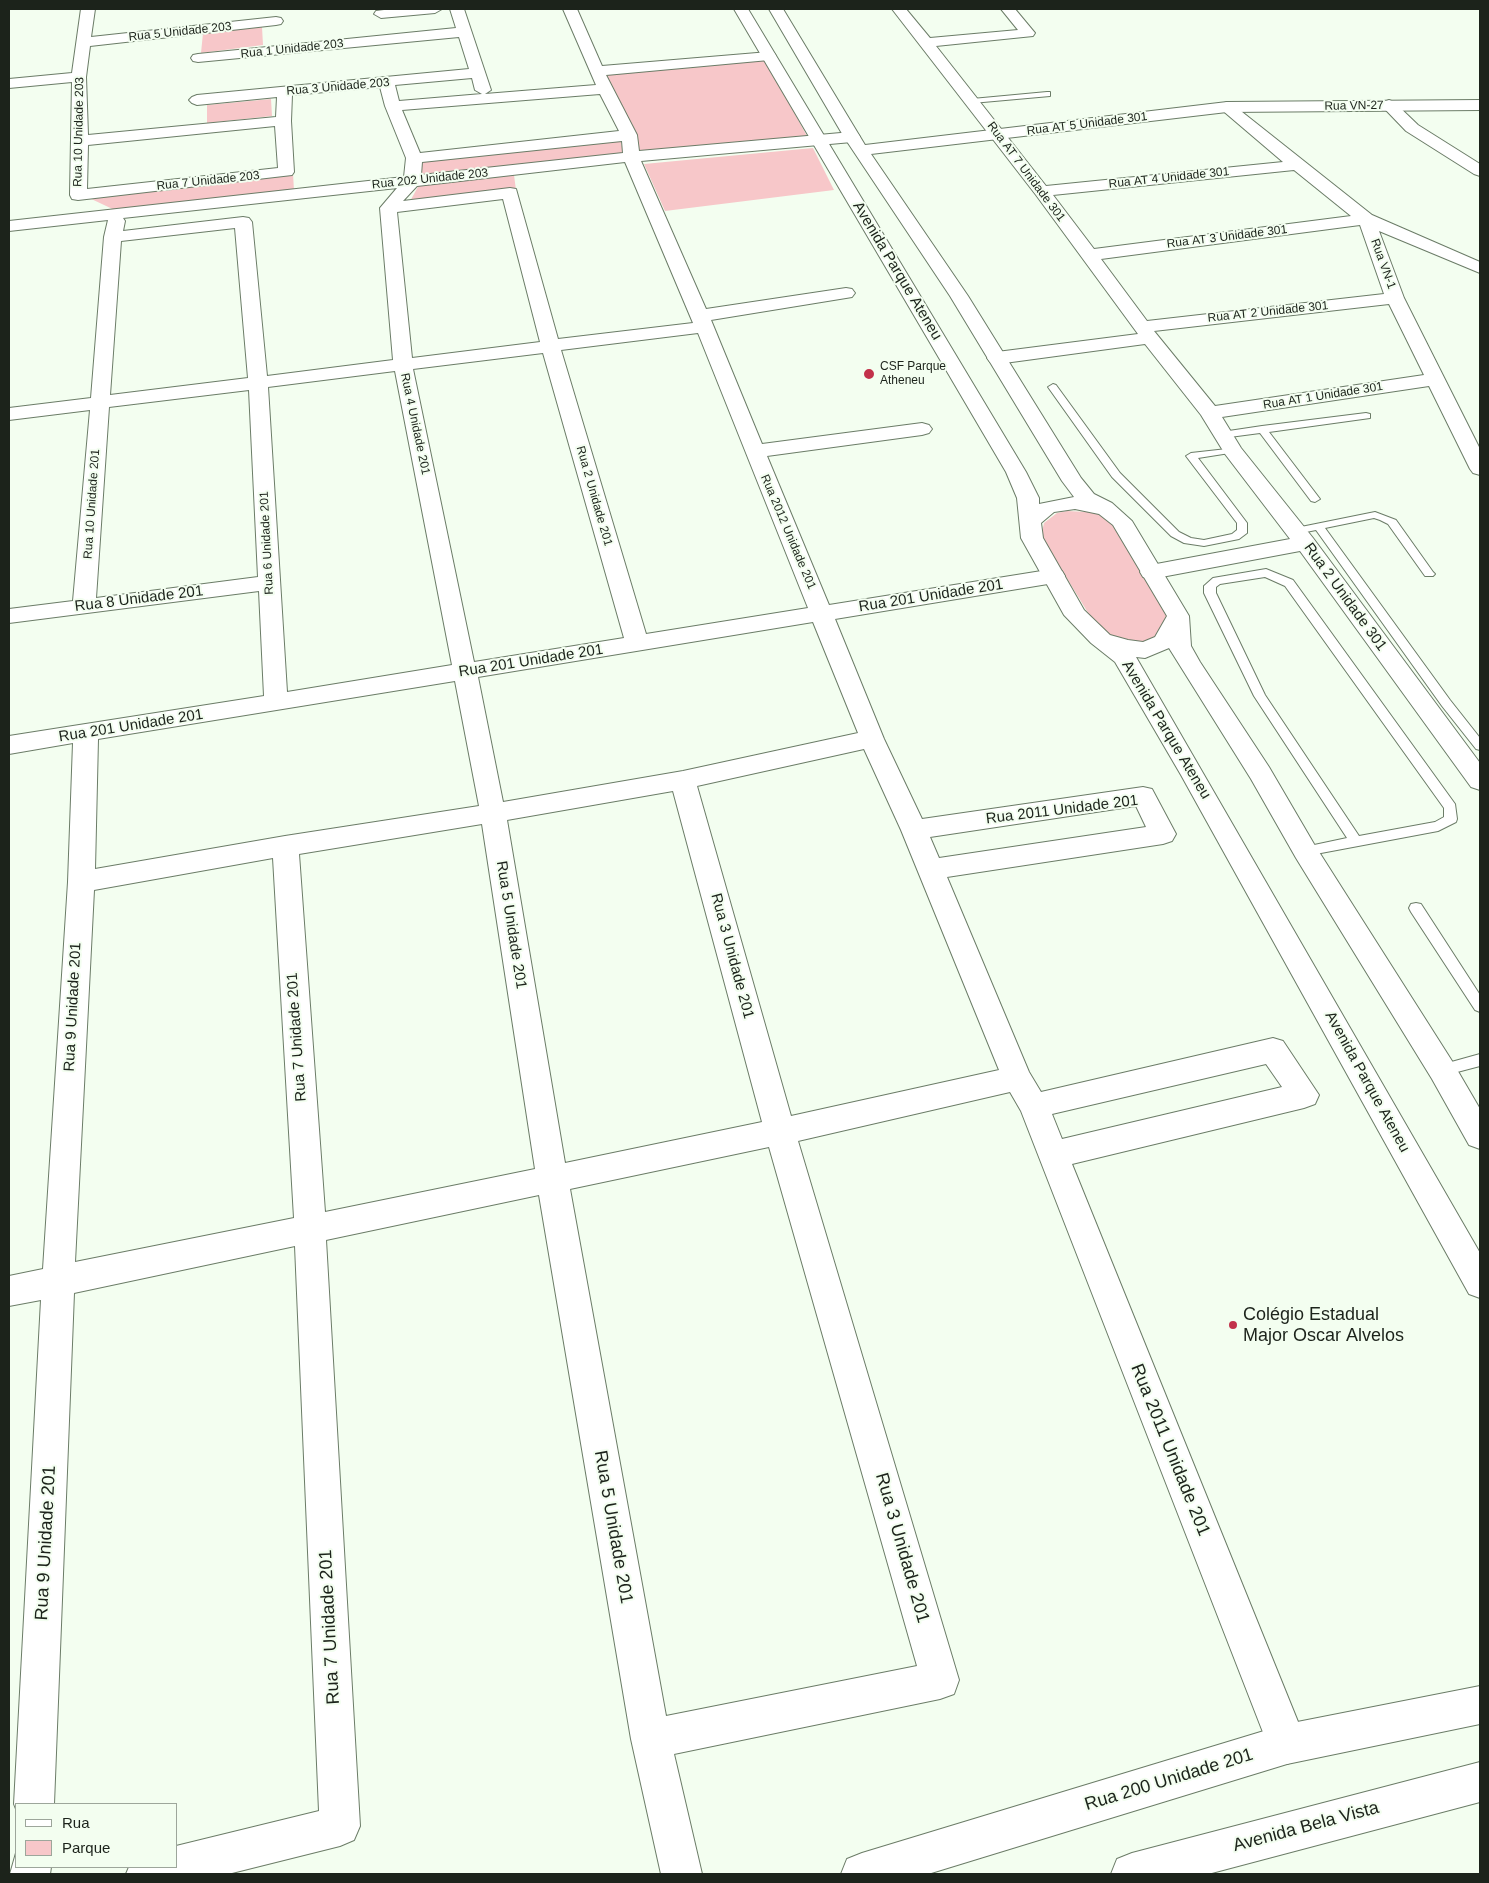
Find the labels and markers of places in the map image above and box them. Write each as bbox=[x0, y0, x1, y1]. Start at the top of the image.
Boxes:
place label: CSF Parque Atheneu bbox=[880, 360, 946, 388]
marker: CSF Parque Atheneu bbox=[862, 367, 876, 381]
place label: Colégio Estadual Major Oscar Alvelos bbox=[1243, 1304, 1404, 1346]
marker: Colégio Estadual Major Oscar Alvelos bbox=[1227, 1319, 1239, 1331]

